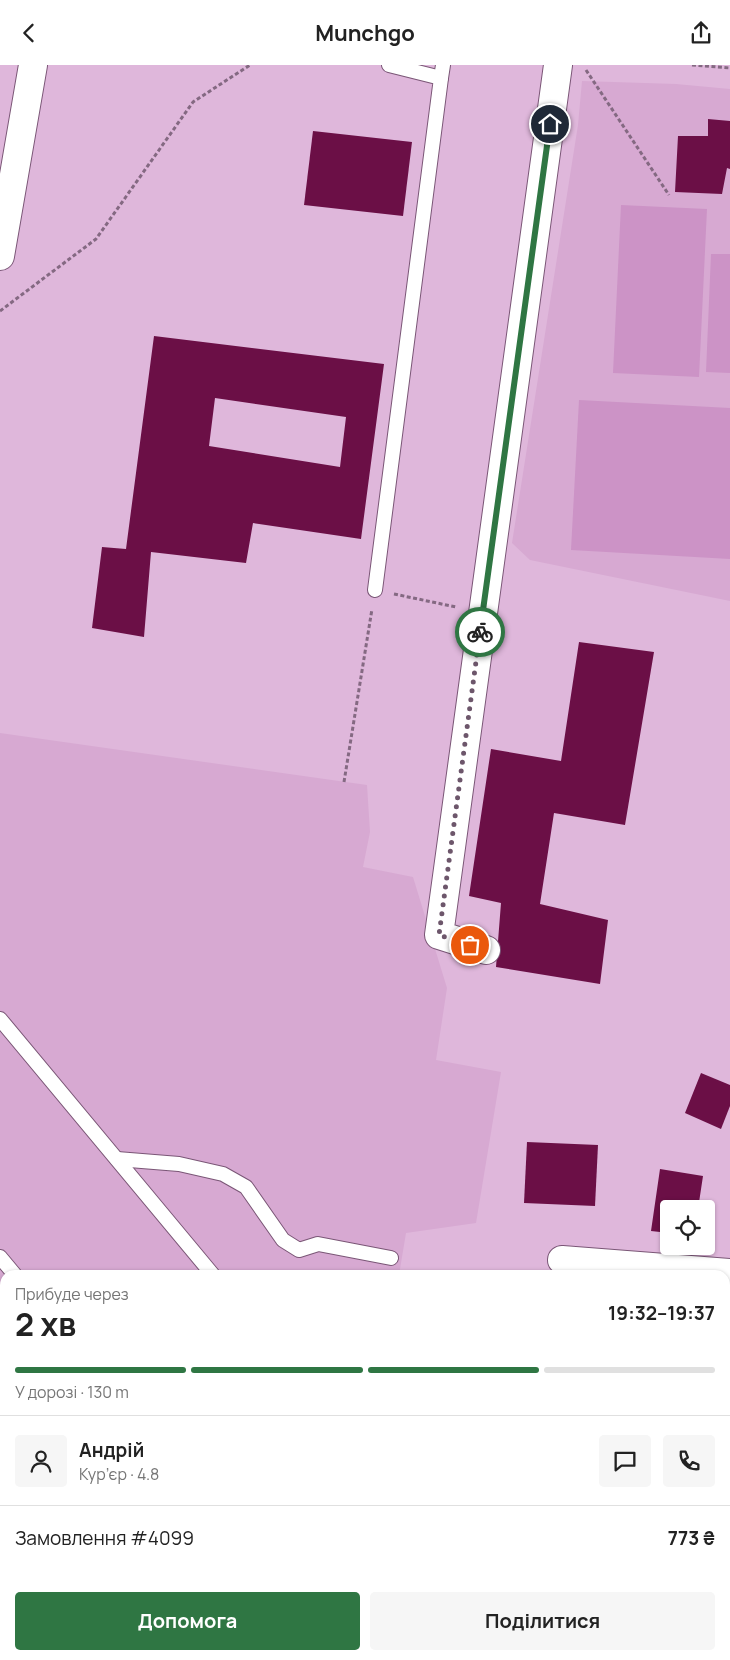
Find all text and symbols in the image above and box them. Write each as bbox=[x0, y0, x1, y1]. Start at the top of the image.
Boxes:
text: Munchgo bbox=[315, 18, 415, 48]
icon: back bbox=[15, 19, 43, 47]
icon: share bbox=[687, 19, 715, 47]
pin bbox=[529, 103, 571, 145]
icon: home bbox=[536, 110, 564, 138]
courier bbox=[455, 607, 505, 657]
icon: bike bbox=[466, 618, 494, 646]
pin bbox=[449, 924, 491, 966]
icon: bag bbox=[456, 931, 484, 959]
map controls bbox=[660, 1200, 715, 1255]
button: locate bbox=[660, 1200, 715, 1255]
text: Прибуде через bbox=[15, 1283, 129, 1305]
text: 19:32–19:37 bbox=[608, 1300, 715, 1326]
text: 2 хв bbox=[15, 1302, 76, 1346]
text: У дорозі · 130 m bbox=[15, 1381, 129, 1403]
button: person bbox=[15, 1435, 67, 1487]
button: chat bbox=[599, 1435, 651, 1487]
button: phone bbox=[663, 1435, 715, 1487]
text: Андрій bbox=[79, 1437, 144, 1463]
text: Кур’єр · 4.8 bbox=[79, 1463, 159, 1485]
text: Замовлення #4099 bbox=[15, 1525, 194, 1551]
text: 773 ₴ bbox=[668, 1525, 715, 1551]
button: Допомога bbox=[15, 1592, 360, 1650]
button: Поділитися bbox=[370, 1592, 715, 1650]

